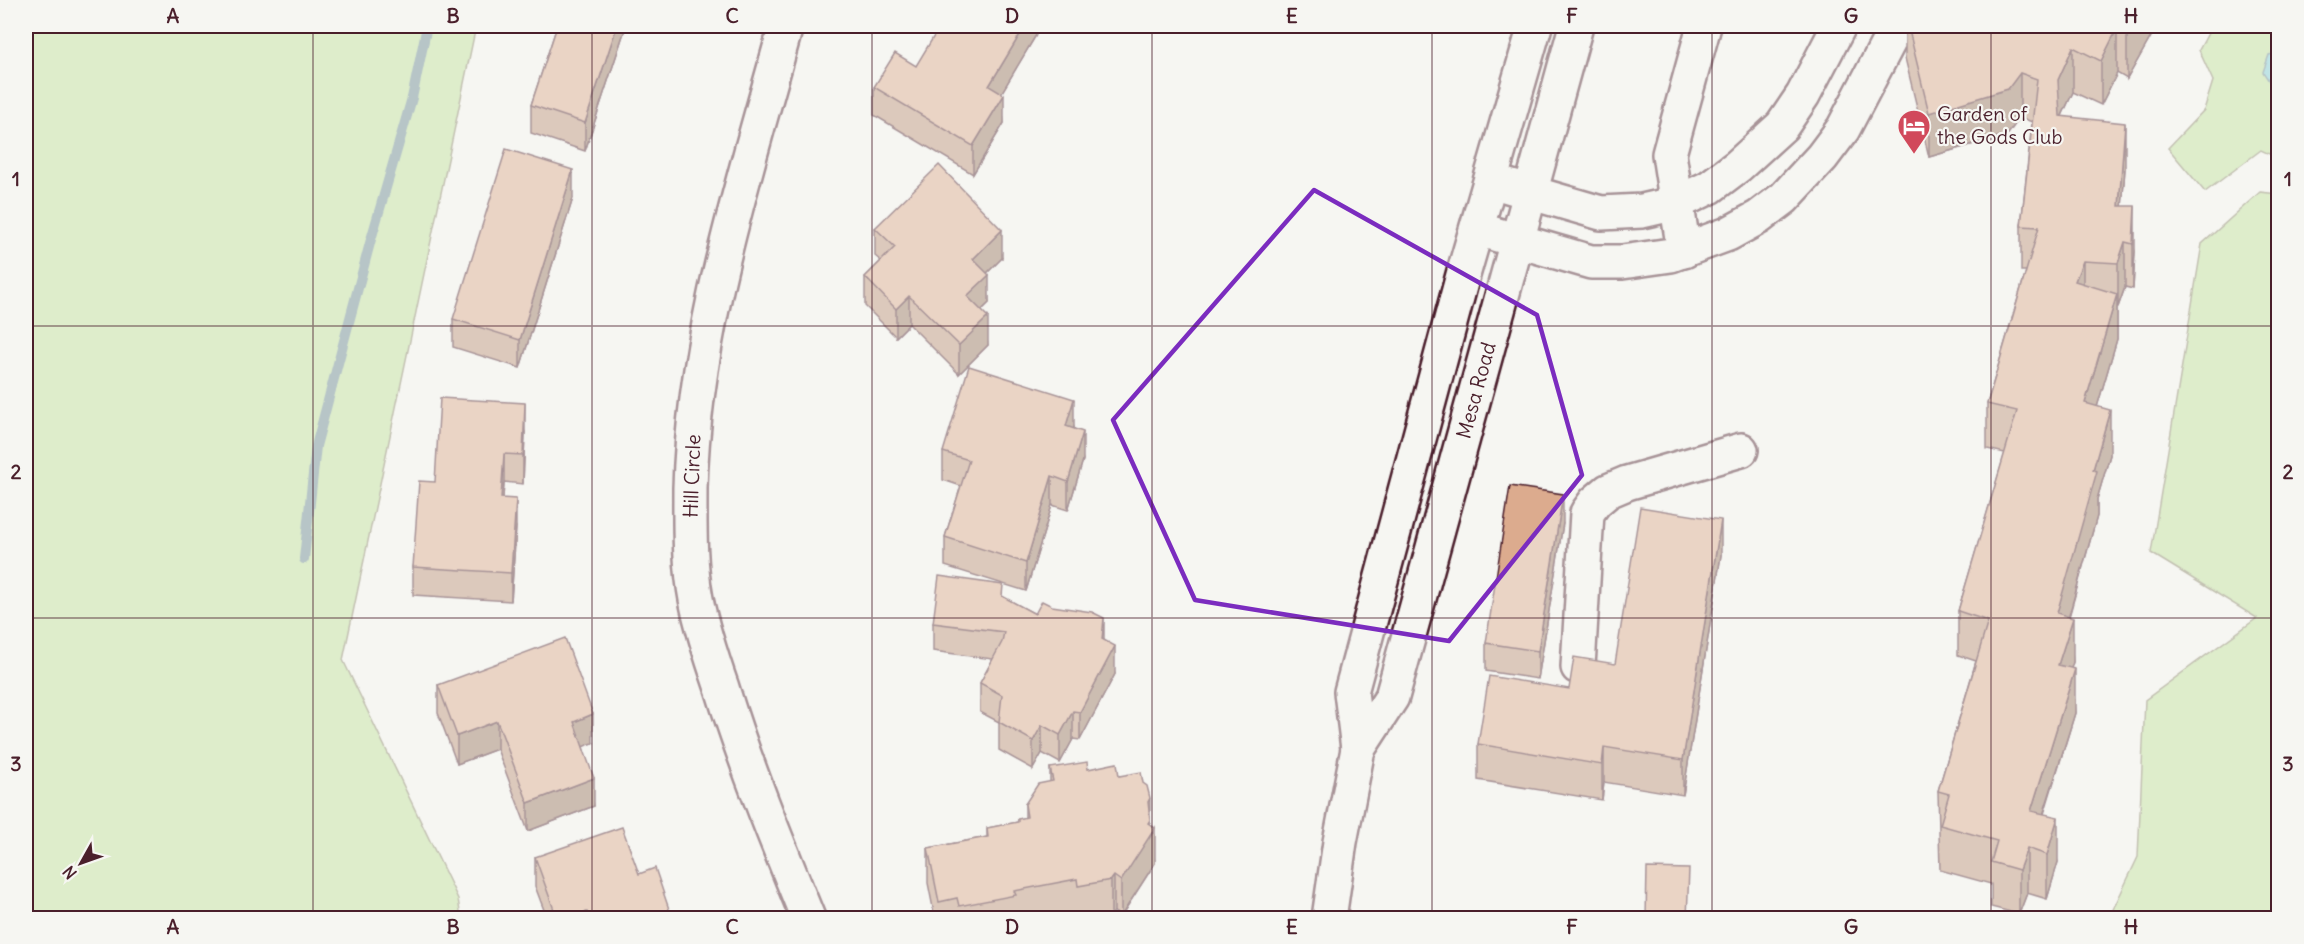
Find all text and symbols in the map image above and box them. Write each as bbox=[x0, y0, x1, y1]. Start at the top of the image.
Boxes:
text: A bbox=[167, 3, 180, 28]
text: B bbox=[446, 3, 460, 28]
text: C bbox=[725, 3, 739, 28]
text: D bbox=[1005, 3, 1019, 28]
text: E bbox=[1286, 3, 1298, 28]
text: F bbox=[1566, 3, 1578, 28]
text: G bbox=[1844, 3, 1858, 28]
text: H bbox=[2124, 3, 2138, 28]
place label: Garden of the Gods Club bbox=[1937, 101, 2062, 149]
hotel icon: Garden of the Gods Club bbox=[1896, 108, 1932, 155]
text: 1 bbox=[12, 166, 20, 191]
text: 1 bbox=[2284, 166, 2292, 191]
street label: Mesa Road bbox=[1450, 339, 1501, 441]
street label: Hill Circle bbox=[678, 434, 705, 518]
text: 2 bbox=[11, 459, 22, 484]
text: 2 bbox=[2283, 459, 2294, 484]
text: 3 bbox=[10, 751, 22, 776]
text: 3 bbox=[2282, 751, 2294, 776]
north arrow bbox=[51, 833, 111, 893]
text: N bbox=[58, 862, 81, 883]
text: A bbox=[167, 914, 180, 939]
text: B bbox=[446, 914, 460, 939]
text: C bbox=[725, 914, 739, 939]
text: D bbox=[1005, 914, 1019, 939]
text: E bbox=[1286, 914, 1298, 939]
text: F bbox=[1566, 914, 1578, 939]
text: G bbox=[1844, 914, 1858, 939]
text: H bbox=[2124, 914, 2138, 939]

